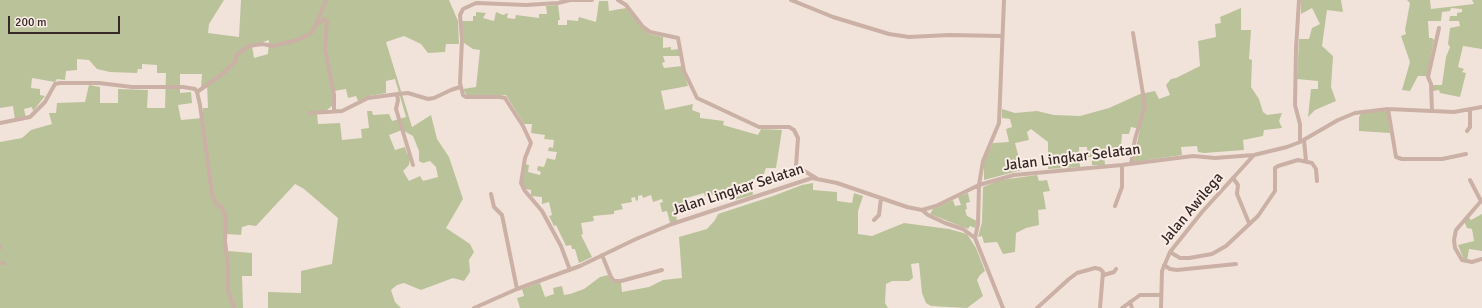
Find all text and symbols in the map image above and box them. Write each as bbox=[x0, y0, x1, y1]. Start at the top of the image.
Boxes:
scale bar bbox=[10, 8, 122, 34]
text: 200 m bbox=[15, 15, 47, 30]
street label: Jalan Lingkar Selatan bbox=[1002, 141, 1142, 175]
street label: Jalan Lingkar Selatan bbox=[670, 160, 806, 220]
street label: Jalan Awilega bbox=[1157, 169, 1227, 249]

